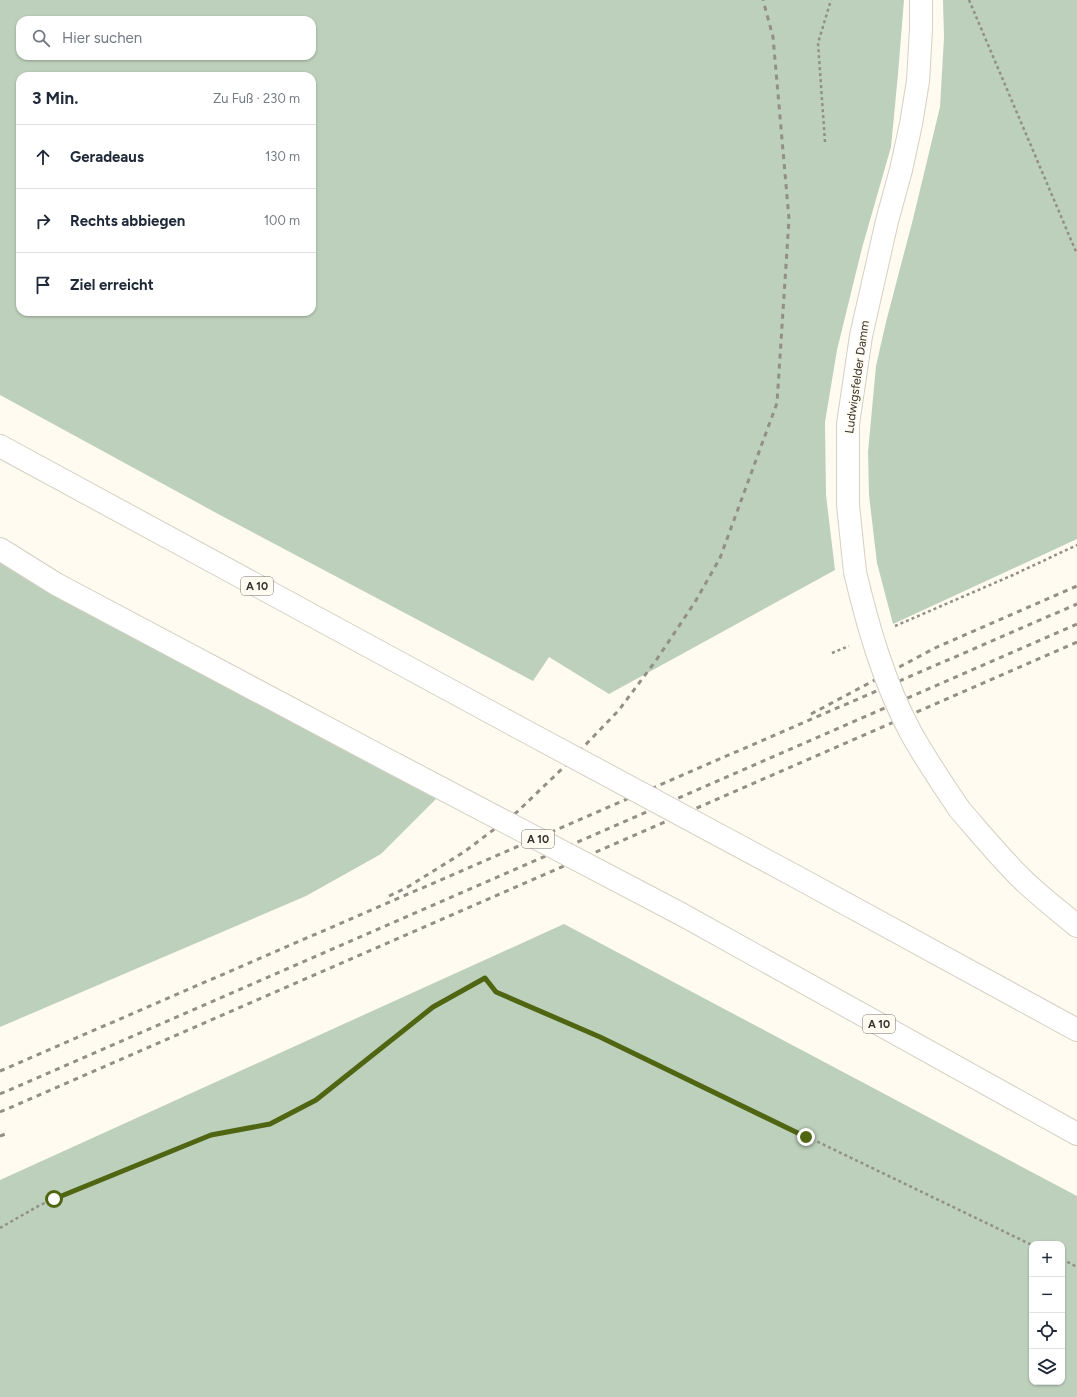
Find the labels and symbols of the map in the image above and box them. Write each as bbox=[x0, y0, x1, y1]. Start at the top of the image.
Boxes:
street label: Ludwigsfelder Damm bbox=[842, 320, 872, 434]
road number: A 10 bbox=[241, 577, 273, 595]
road number: A 10 bbox=[522, 830, 554, 848]
road number: A 10 bbox=[863, 1015, 895, 1033]
route end bbox=[797, 1128, 815, 1146]
route start bbox=[45, 1190, 63, 1208]

